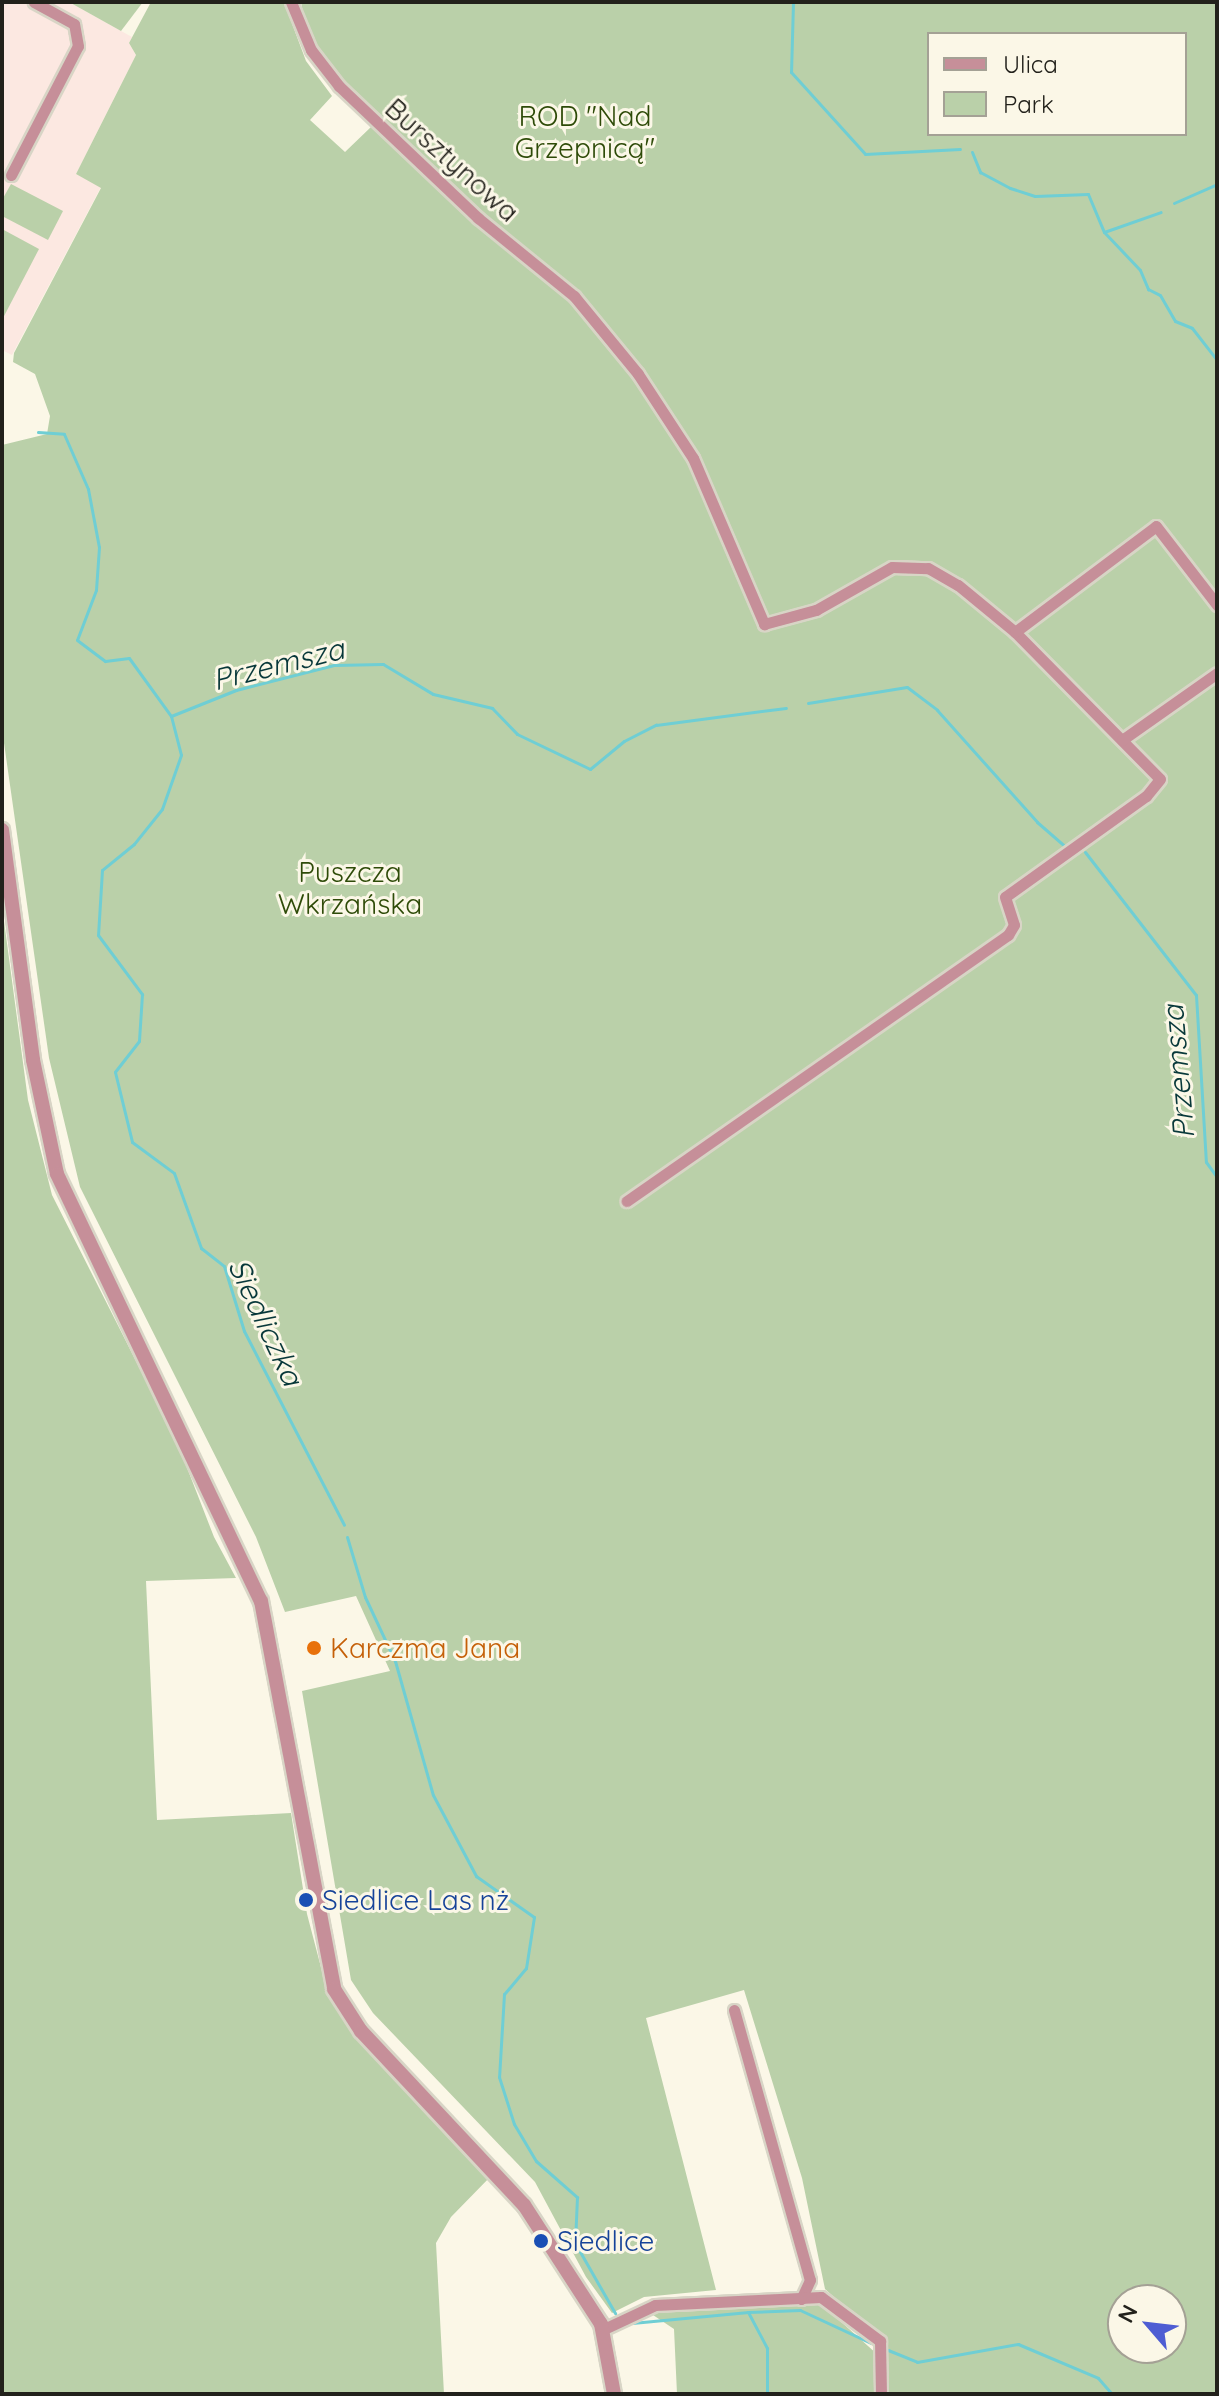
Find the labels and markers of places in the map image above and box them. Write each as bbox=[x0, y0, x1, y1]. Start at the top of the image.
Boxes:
place label: Karczma Jana bbox=[330, 1631, 520, 1665]
marker: Karczma Jana bbox=[305, 1639, 323, 1657]
place label: Siedlice Las nż bbox=[322, 1883, 509, 1917]
marker: Siedlice Las nż bbox=[297, 1891, 315, 1909]
place label: Siedlice bbox=[557, 2224, 654, 2258]
marker: Siedlice bbox=[532, 2232, 550, 2250]

